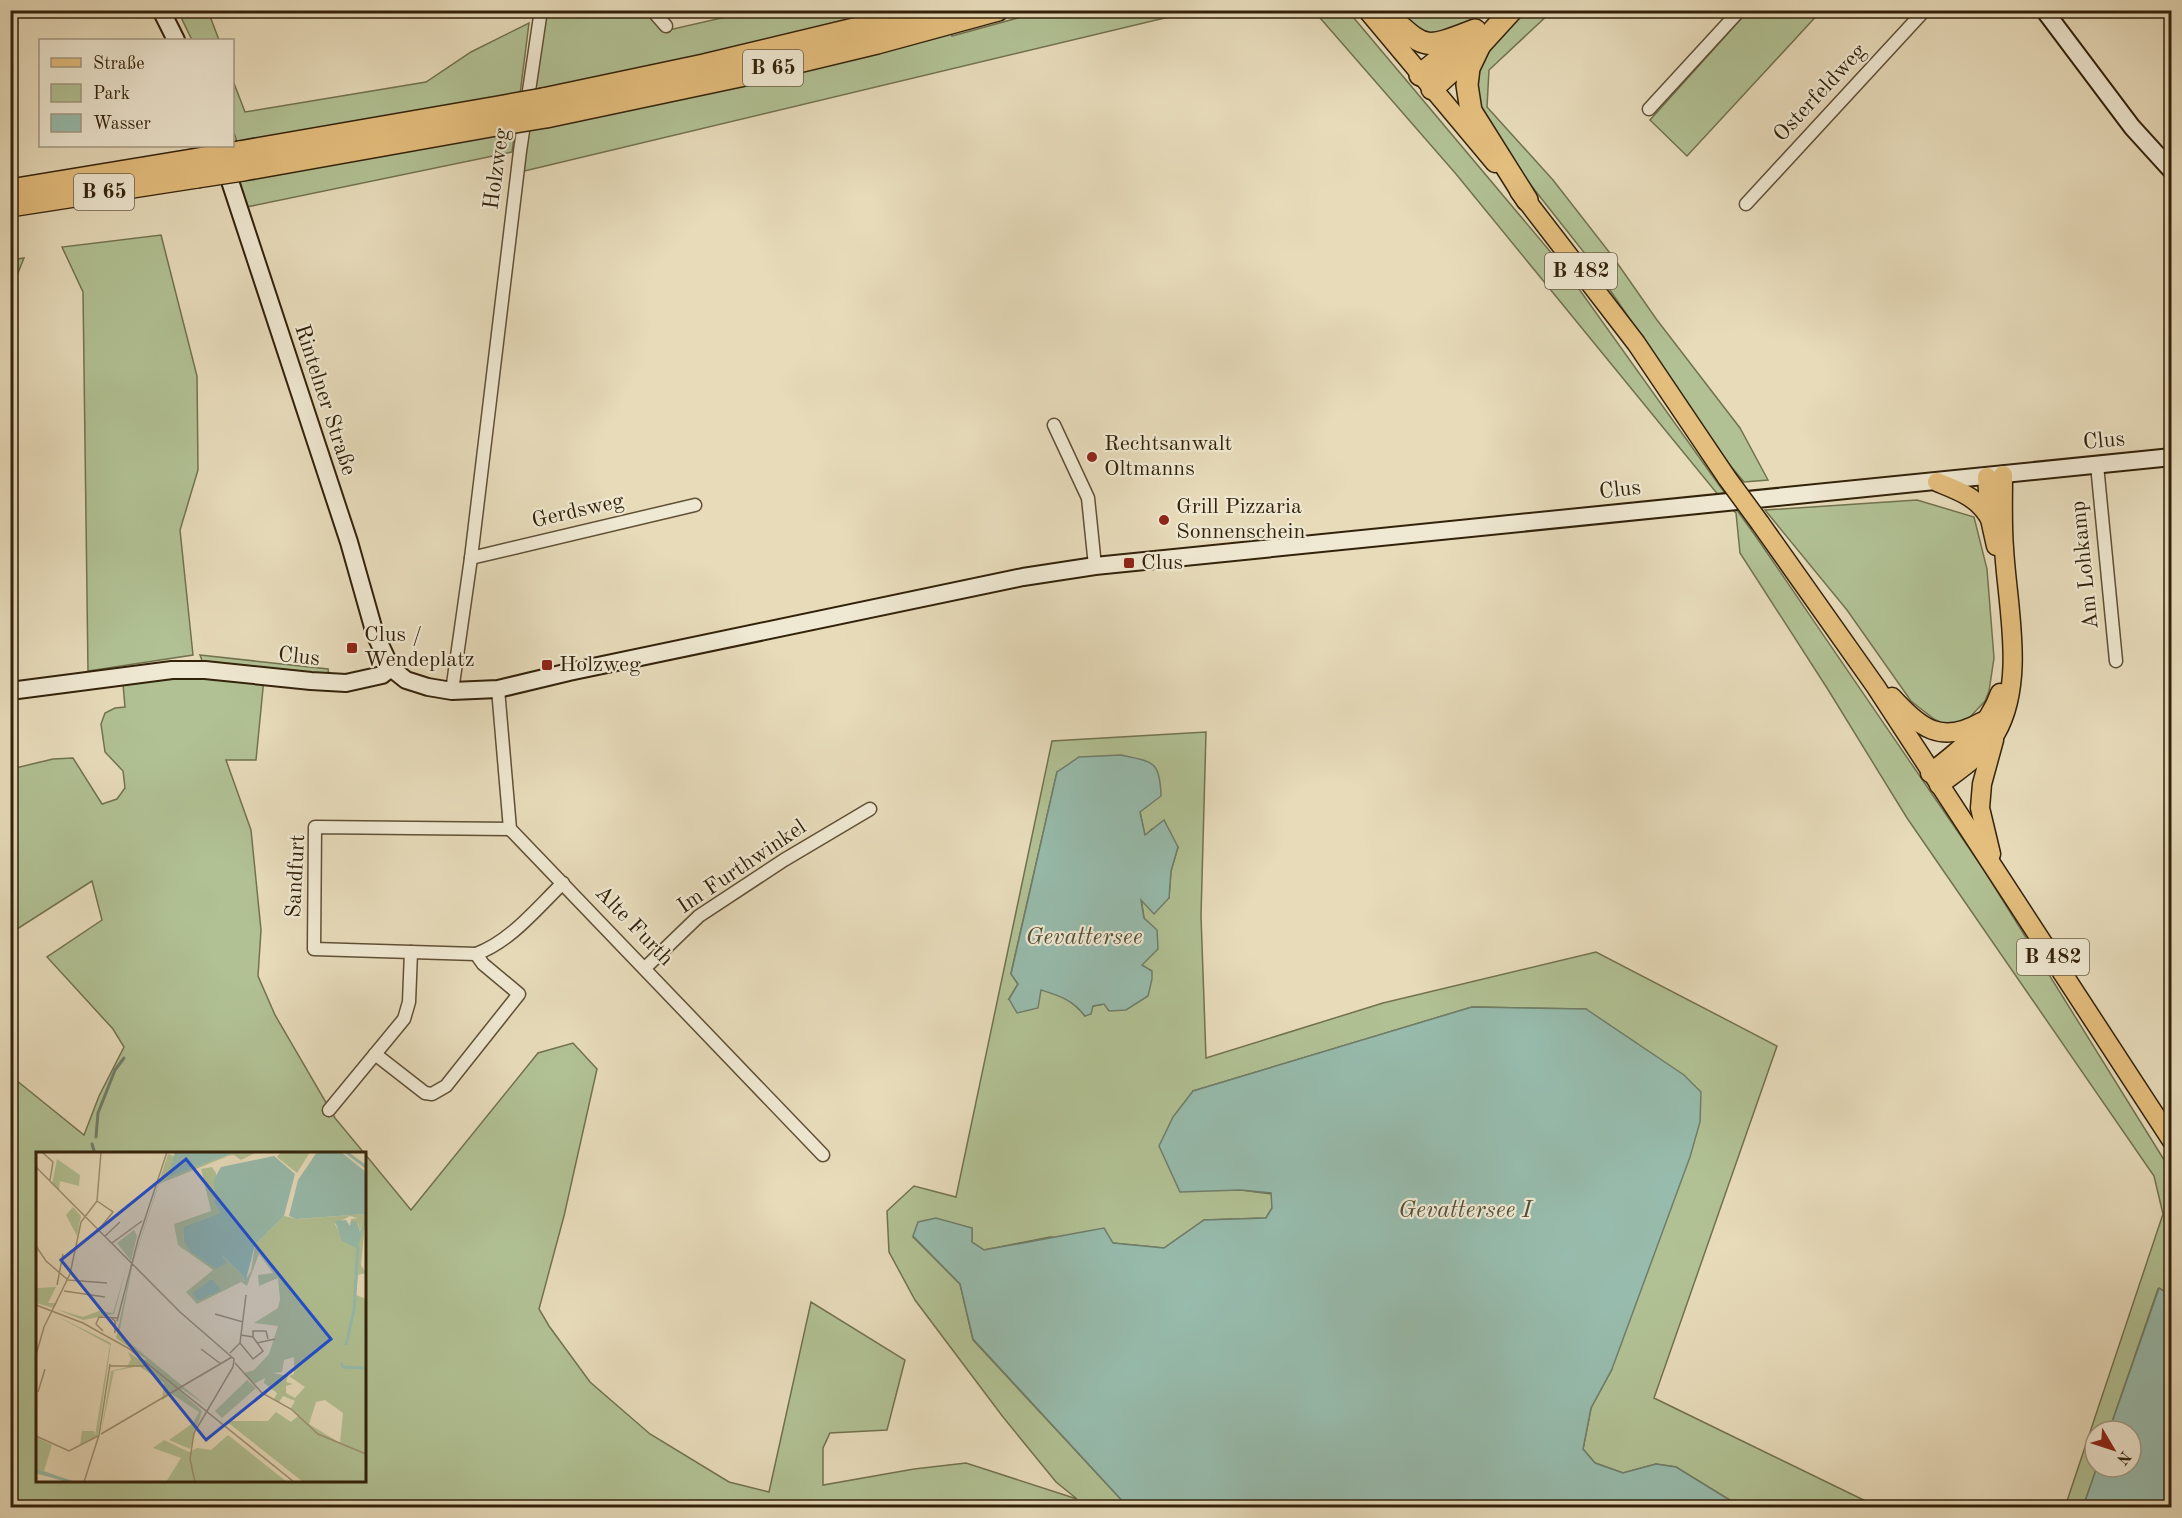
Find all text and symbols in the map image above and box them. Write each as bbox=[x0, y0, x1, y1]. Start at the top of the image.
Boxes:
legend bbox=[39, 39, 234, 147]
street label: Osterfeldweg bbox=[1769, 40, 1871, 146]
road number: B 65 bbox=[743, 50, 803, 86]
text: Straße bbox=[93, 55, 144, 73]
text: Park bbox=[93, 85, 130, 103]
text: Wasser bbox=[93, 115, 152, 133]
street label: Holzweg bbox=[480, 127, 514, 211]
road number: B 65 bbox=[74, 174, 134, 210]
road number: B 482 bbox=[1545, 253, 1617, 289]
street label: Rintelner Straße bbox=[290, 322, 360, 478]
street label: Clus bbox=[2082, 428, 2126, 454]
place label: Rechtsanwalt Oltmanns bbox=[1104, 433, 1232, 480]
marker: Rechtsanwalt Oltmanns bbox=[1085, 450, 1099, 464]
street label: Clus bbox=[1598, 477, 1642, 503]
street label: Gerdsweg bbox=[530, 490, 626, 532]
place label: Grill Pizzaria Sonnenschein bbox=[1176, 496, 1305, 543]
street label: Am Lohkamp bbox=[2067, 500, 2103, 630]
marker: Grill Pizzaria Sonnenschein bbox=[1157, 513, 1171, 527]
place label: Clus bbox=[1141, 552, 1183, 574]
marker: Clus bbox=[1122, 556, 1136, 570]
place label: Clus / Wendeplatz bbox=[364, 624, 475, 671]
marker: Clus / Wendeplatz bbox=[345, 641, 359, 655]
street label: Clus bbox=[277, 644, 321, 670]
place label: Holzweg bbox=[559, 654, 641, 676]
marker: Holzweg bbox=[540, 658, 554, 672]
street label: Im Furthwinkel bbox=[674, 816, 810, 918]
street label: Sandfurt bbox=[283, 834, 309, 918]
street label: Alte Furth bbox=[591, 882, 677, 970]
water label: Gevattersee bbox=[1025, 926, 1143, 950]
road number: B 482 bbox=[2017, 939, 2089, 975]
inset map bbox=[36, 1152, 366, 1482]
water label: Gevattersee I bbox=[1398, 1199, 1534, 1223]
north arrow bbox=[2083, 1419, 2143, 1479]
text: N bbox=[2113, 1447, 2133, 1468]

